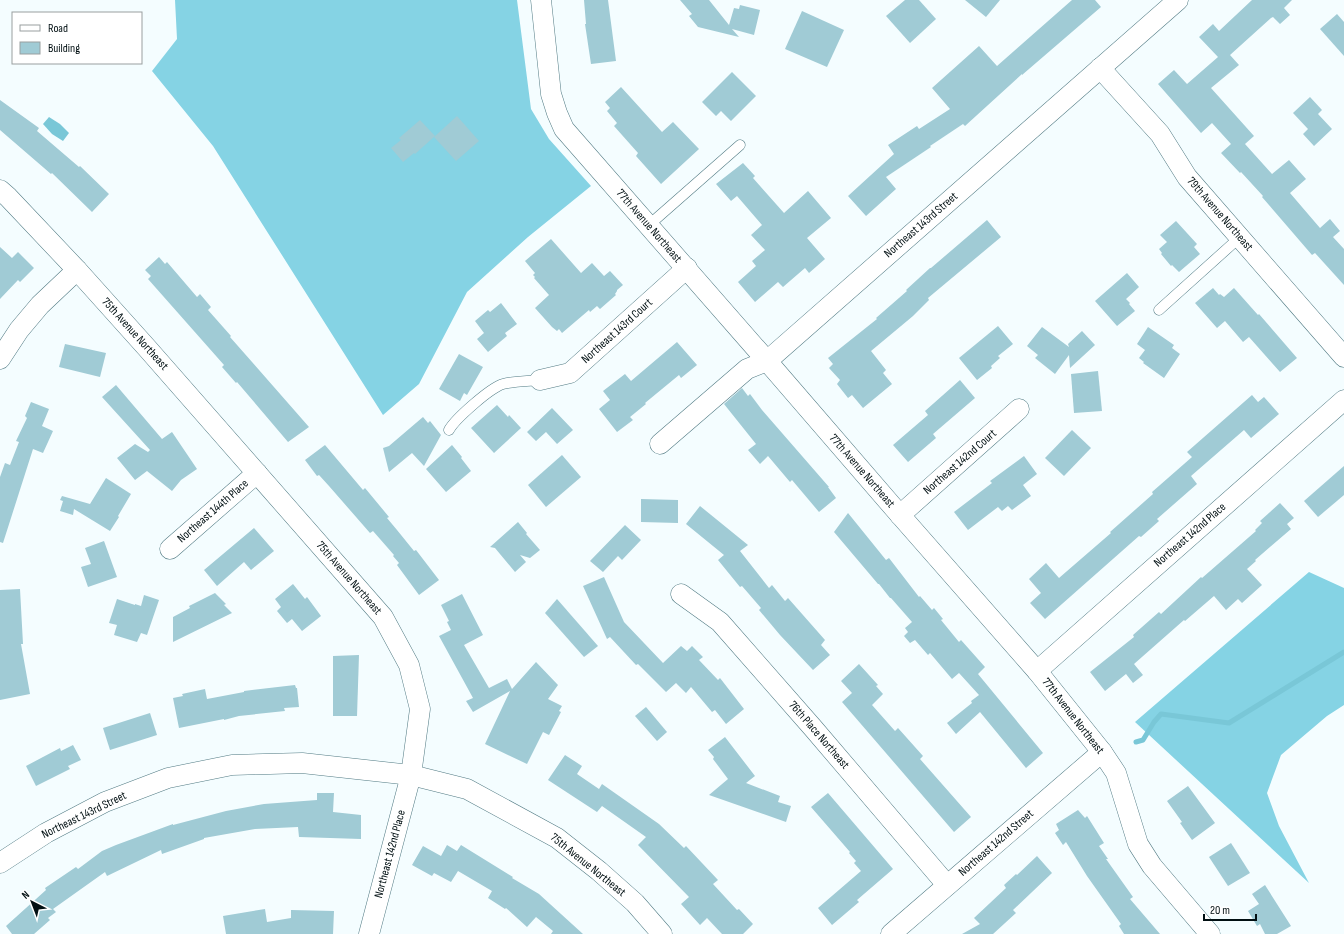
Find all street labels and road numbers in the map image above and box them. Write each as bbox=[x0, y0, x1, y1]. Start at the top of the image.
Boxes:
street label: 79th Avenue Northeast bbox=[1184, 174, 1256, 254]
street label: 77th Avenue Northeast bbox=[613, 186, 685, 266]
street label: Northeast 143rd Street bbox=[881, 189, 961, 261]
street label: 75th Avenue Northeast bbox=[98, 295, 172, 374]
street label: Northeast 143rd Court bbox=[578, 295, 656, 367]
street label: Northeast 142nd Court bbox=[920, 426, 1000, 498]
street label: 77th Avenue Northeast bbox=[826, 431, 898, 511]
street label: Northeast 144th Place bbox=[174, 476, 252, 546]
street label: Northeast 142nd Place bbox=[1151, 500, 1229, 570]
street label: 75th Avenue Northeast bbox=[313, 538, 385, 618]
street label: 77th Avenue Northeast bbox=[1039, 675, 1108, 757]
street label: 76th Place Northeast bbox=[785, 698, 853, 772]
street label: Northeast 143rd Street bbox=[39, 788, 129, 842]
street label: Northeast 142nd Street bbox=[955, 806, 1037, 880]
street label: Northeast 142nd Place bbox=[371, 808, 409, 900]
street label: 75th Avenue Northeast bbox=[547, 830, 629, 900]

